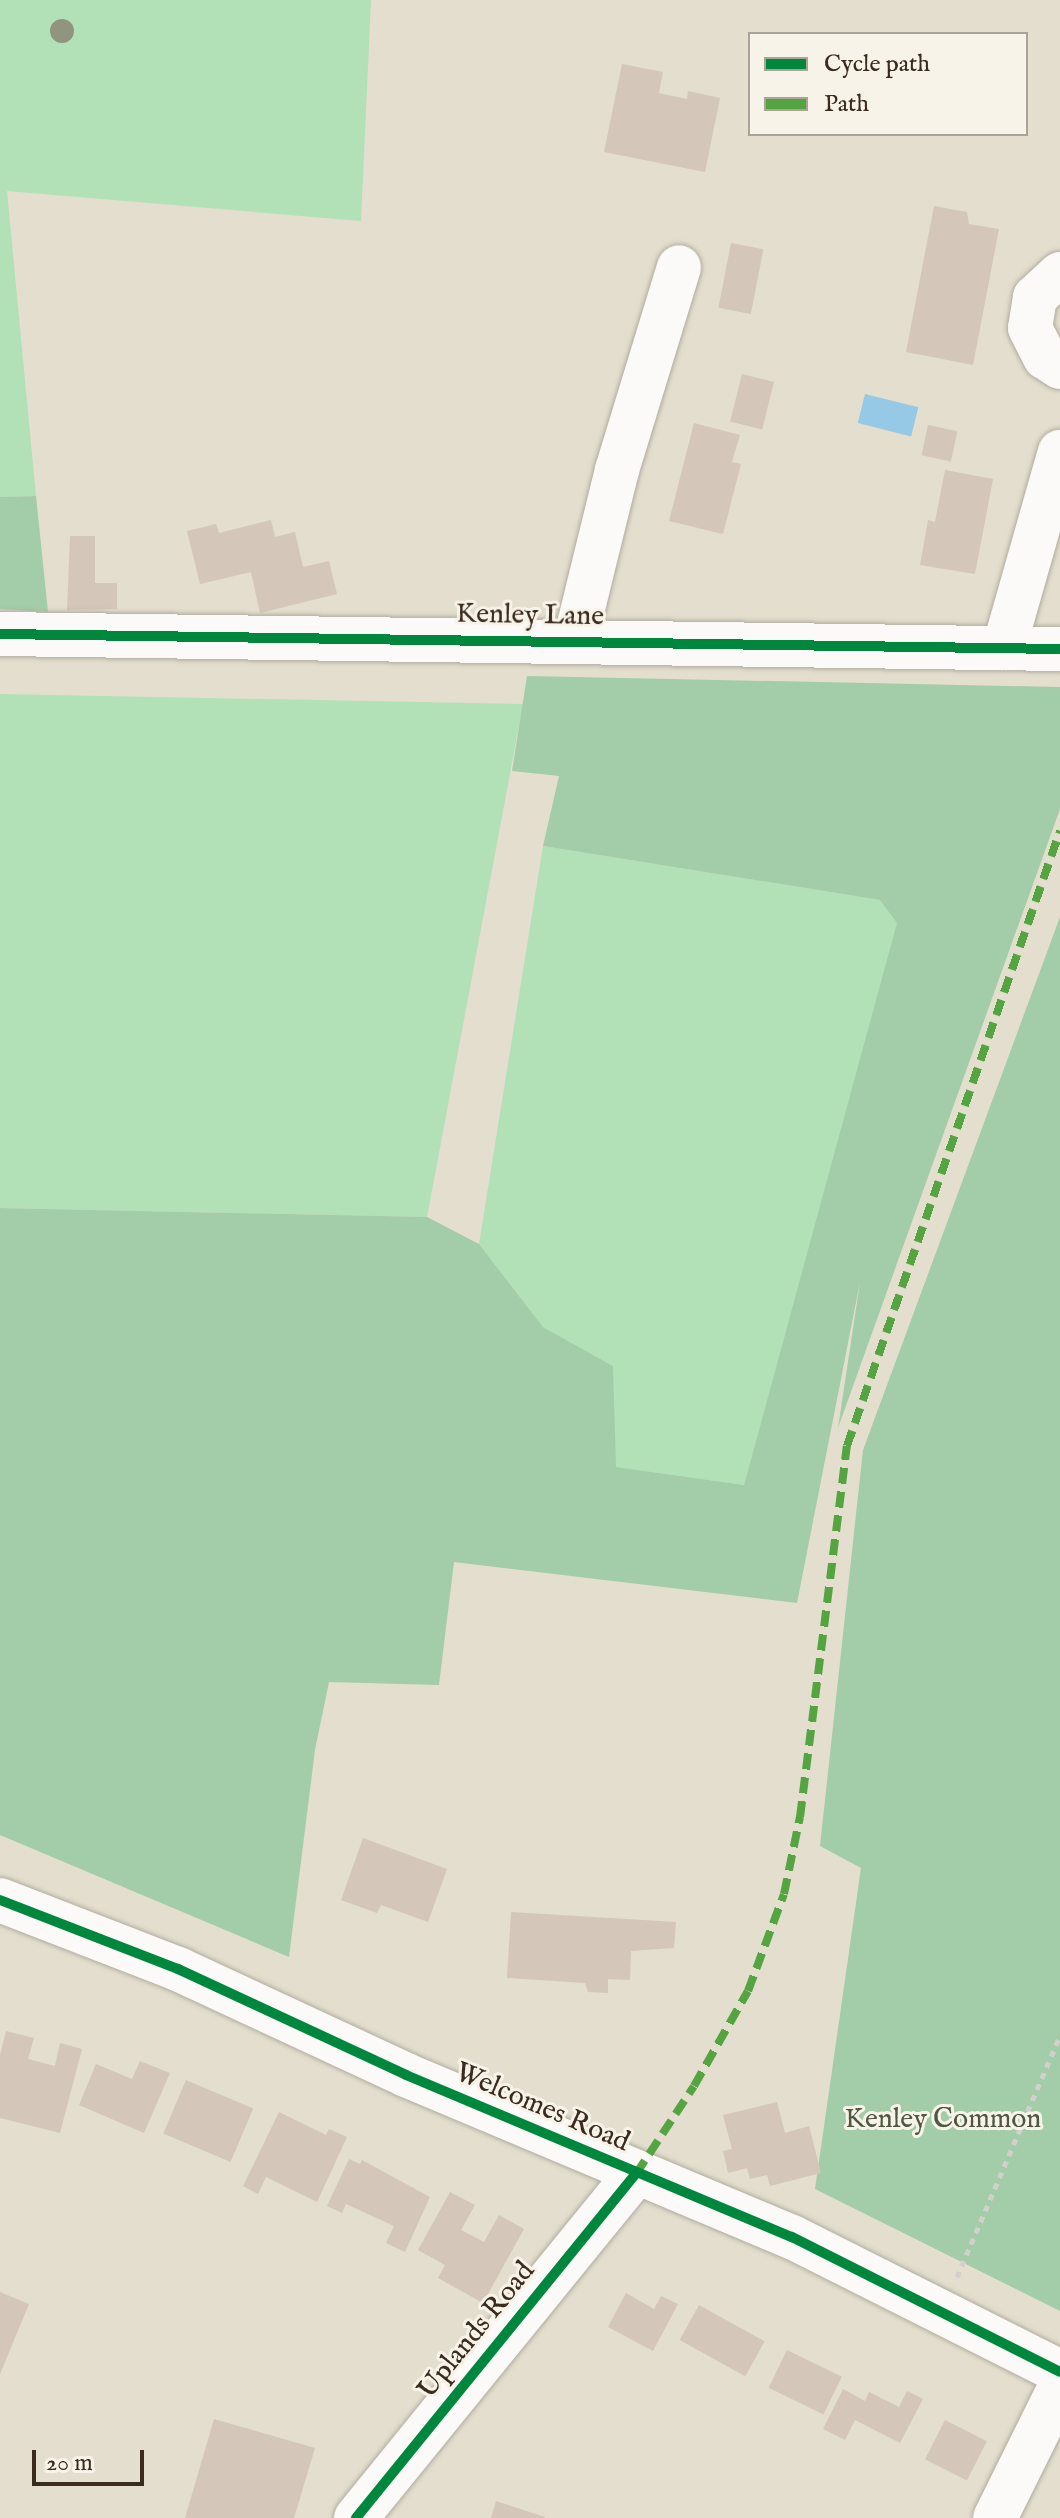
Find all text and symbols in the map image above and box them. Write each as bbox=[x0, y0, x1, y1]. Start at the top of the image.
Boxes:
legend bbox=[748, 32, 1028, 136]
text: Cycle path bbox=[824, 49, 930, 80]
text: Path bbox=[824, 89, 869, 120]
street label: Kenley Lane bbox=[456, 598, 604, 634]
street label: Welcomes Road bbox=[450, 2056, 634, 2160]
park label: Kenley Common bbox=[845, 2103, 1041, 2137]
street label: Uplands Road bbox=[411, 2256, 543, 2406]
scale bar bbox=[36, 2434, 148, 2484]
text: 20 m bbox=[46, 2448, 93, 2479]

